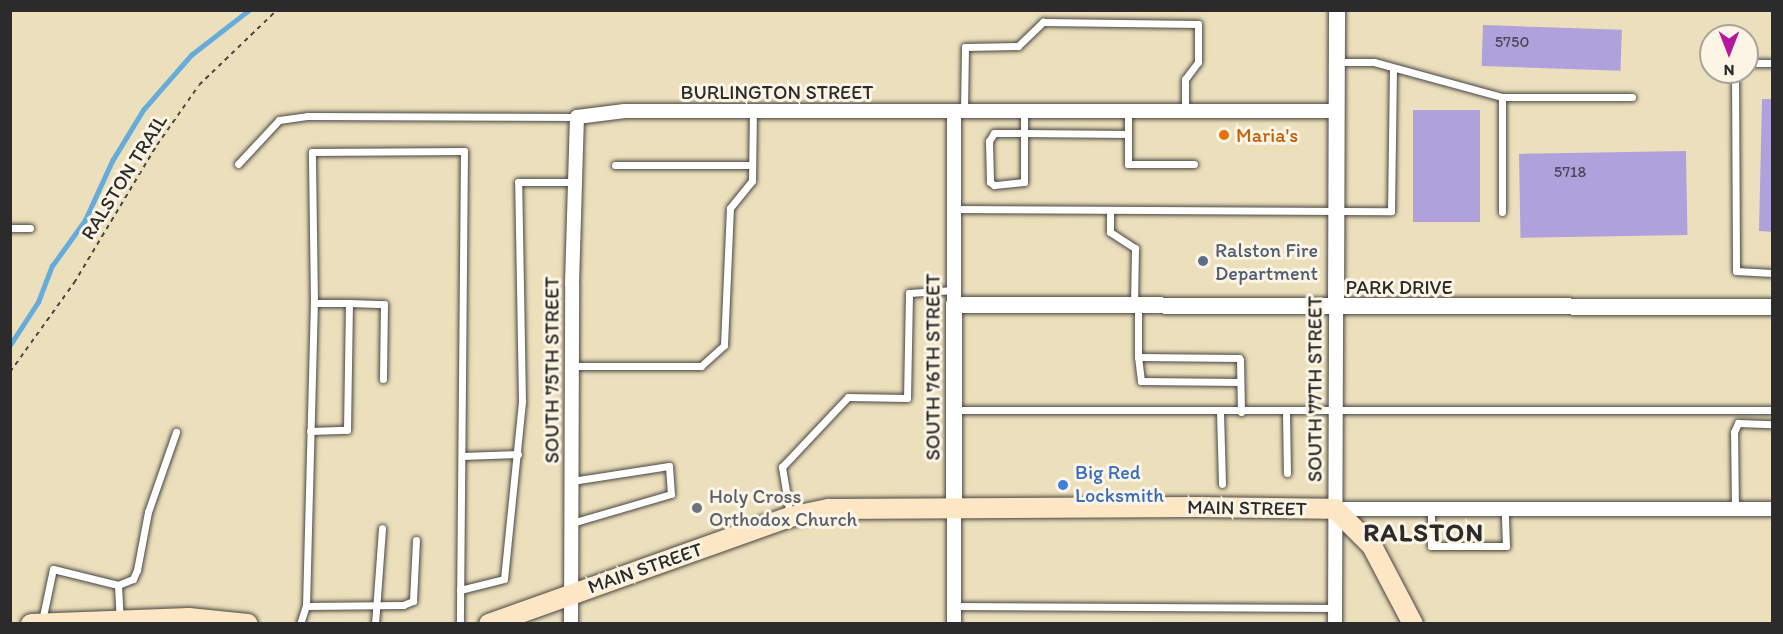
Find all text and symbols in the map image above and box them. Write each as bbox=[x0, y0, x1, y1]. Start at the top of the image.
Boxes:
north arrow bbox=[1699, 24, 1759, 84]
house number: 5750 bbox=[1495, 32, 1529, 52]
text: N bbox=[1724, 61, 1734, 80]
street label: BURLINGTON STREET bbox=[680, 80, 874, 104]
street label: RALSTON TRAIL bbox=[76, 111, 172, 243]
place label: Maria's bbox=[1236, 123, 1298, 147]
marker: Maria's bbox=[1217, 128, 1231, 142]
house number: 5718 bbox=[1554, 162, 1586, 182]
place label: Ralston Fire Department bbox=[1215, 238, 1318, 285]
marker: Ralston Fire Department bbox=[1196, 254, 1210, 268]
street label: SOUTH 76TH STREET bbox=[921, 274, 945, 460]
street label: PARK DRIVE bbox=[1344, 275, 1454, 299]
street label: SOUTH 75TH STREET bbox=[540, 277, 564, 463]
street label: SOUTH 77TH STREET bbox=[1303, 296, 1327, 482]
place label: Big Red Locksmith bbox=[1075, 461, 1164, 508]
marker: Big Red Locksmith bbox=[1056, 478, 1070, 492]
place label: Holy Cross Orthodox Church bbox=[709, 484, 857, 531]
street label: MAIN STREET bbox=[1187, 495, 1307, 521]
marker: Holy Cross Orthodox Church bbox=[690, 501, 704, 515]
district label: RALSTON bbox=[1363, 517, 1485, 549]
street label: MAIN STREET bbox=[584, 537, 706, 599]

